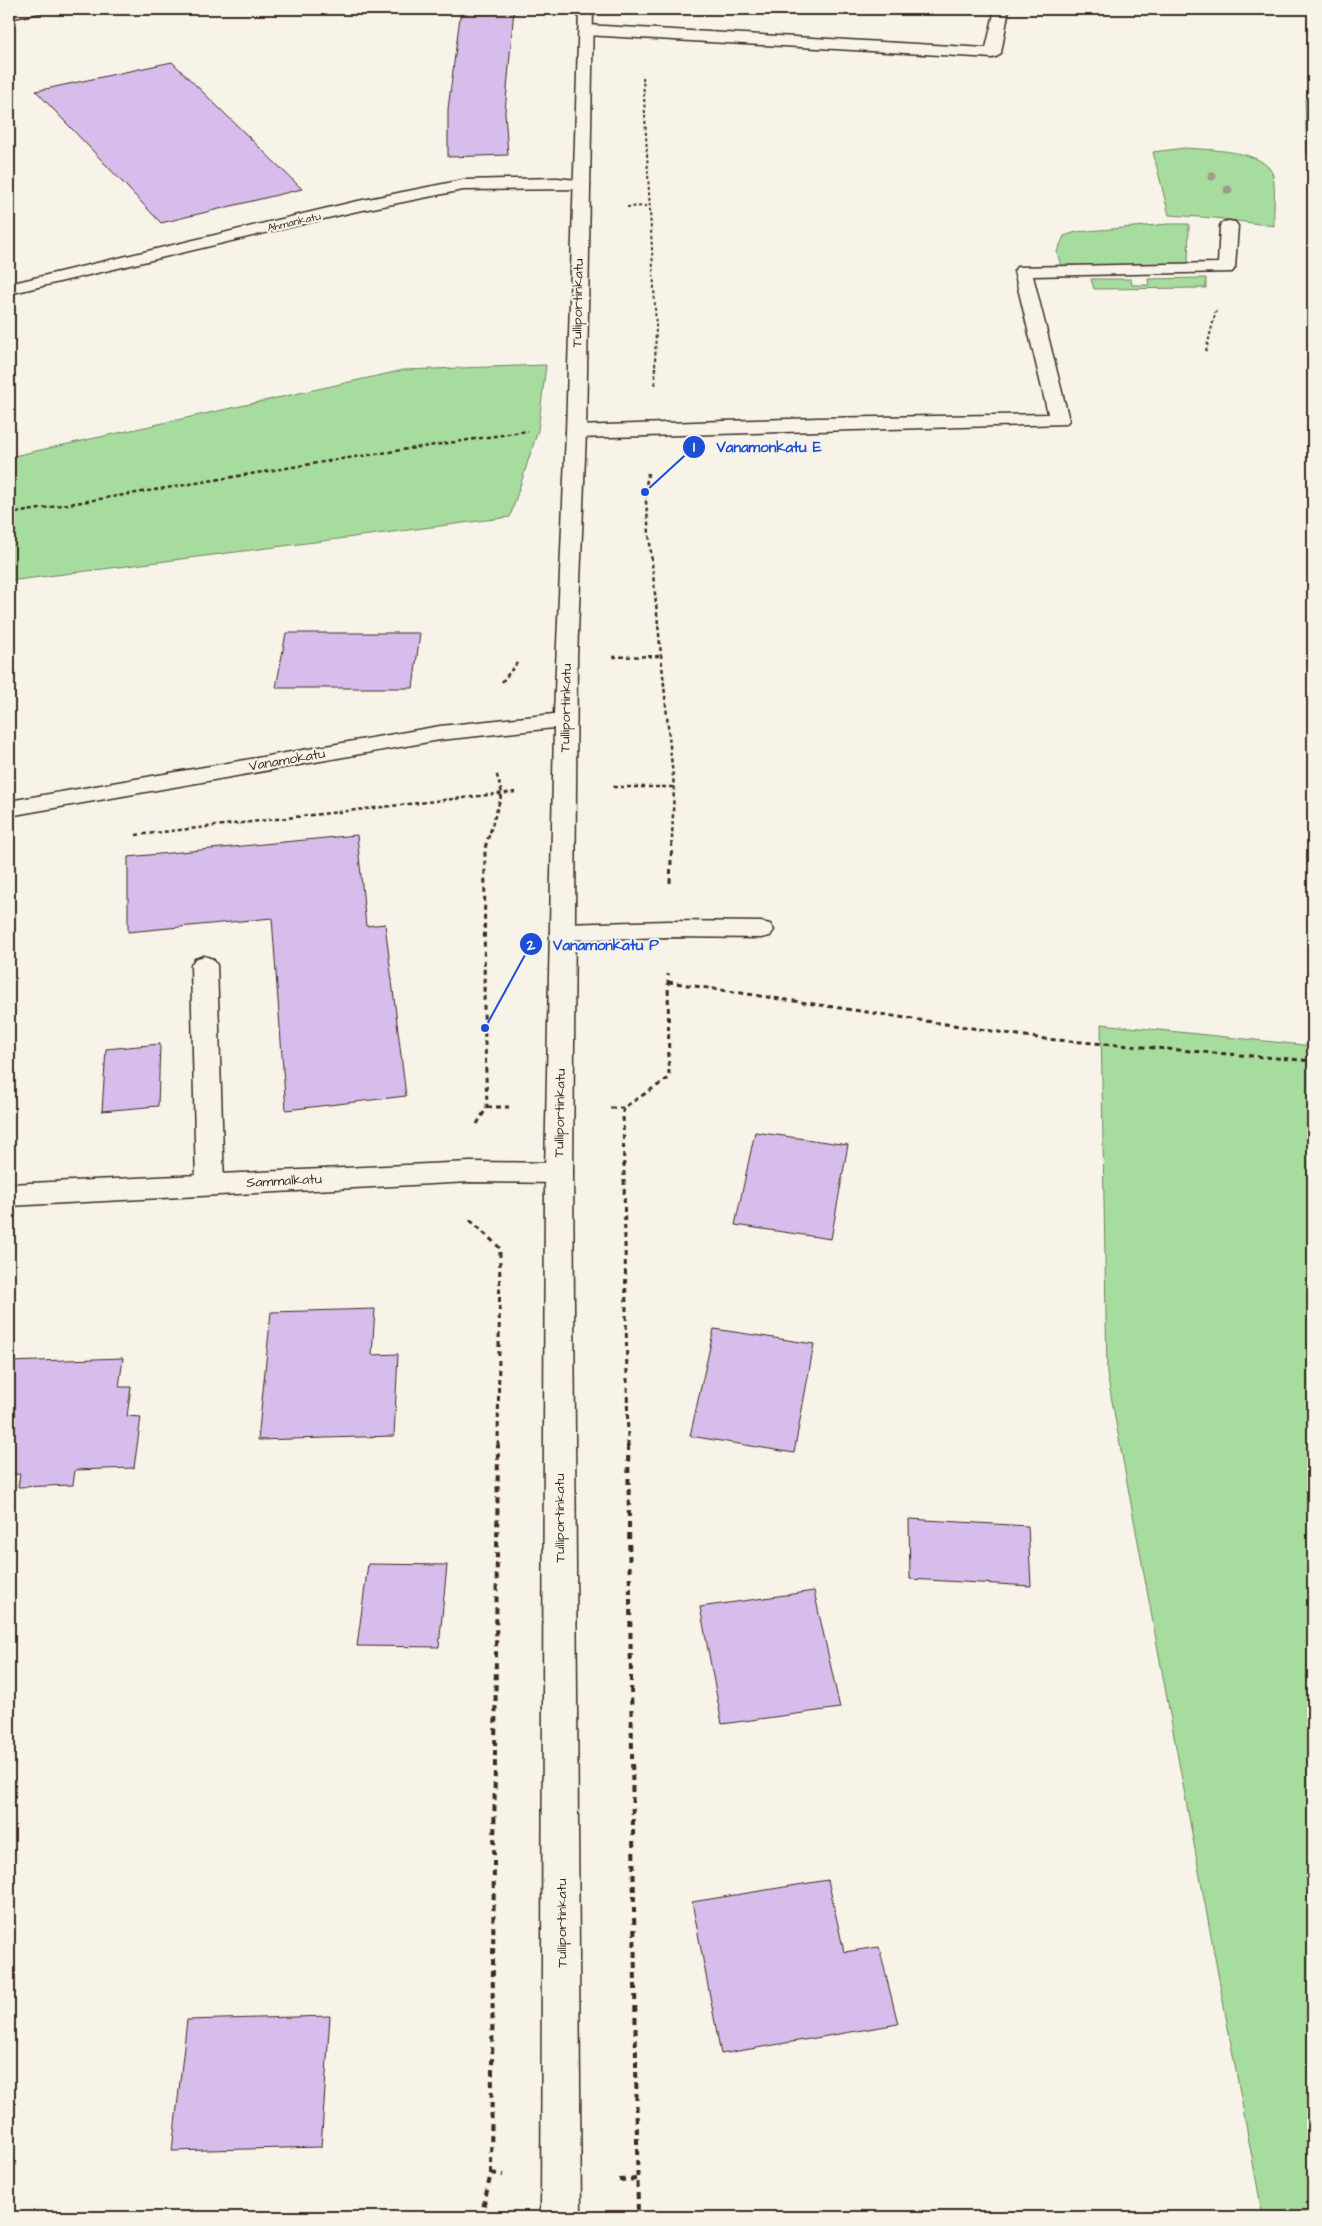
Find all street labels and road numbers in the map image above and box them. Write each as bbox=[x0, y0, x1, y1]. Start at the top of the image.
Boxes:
street label: Ahmankatu bbox=[266, 208, 323, 235]
street label: Tulliportinkatu bbox=[567, 258, 589, 348]
street label: Tulliportinkatu bbox=[555, 663, 577, 753]
street label: Vanamokatu bbox=[247, 743, 327, 777]
street label: Tulliportinkatu bbox=[549, 1068, 571, 1158]
street label: Sammalkatu bbox=[246, 1169, 322, 1193]
street label: Tulliportinkatu bbox=[550, 1473, 570, 1563]
street label: Tulliportinkatu bbox=[552, 1878, 572, 1968]

